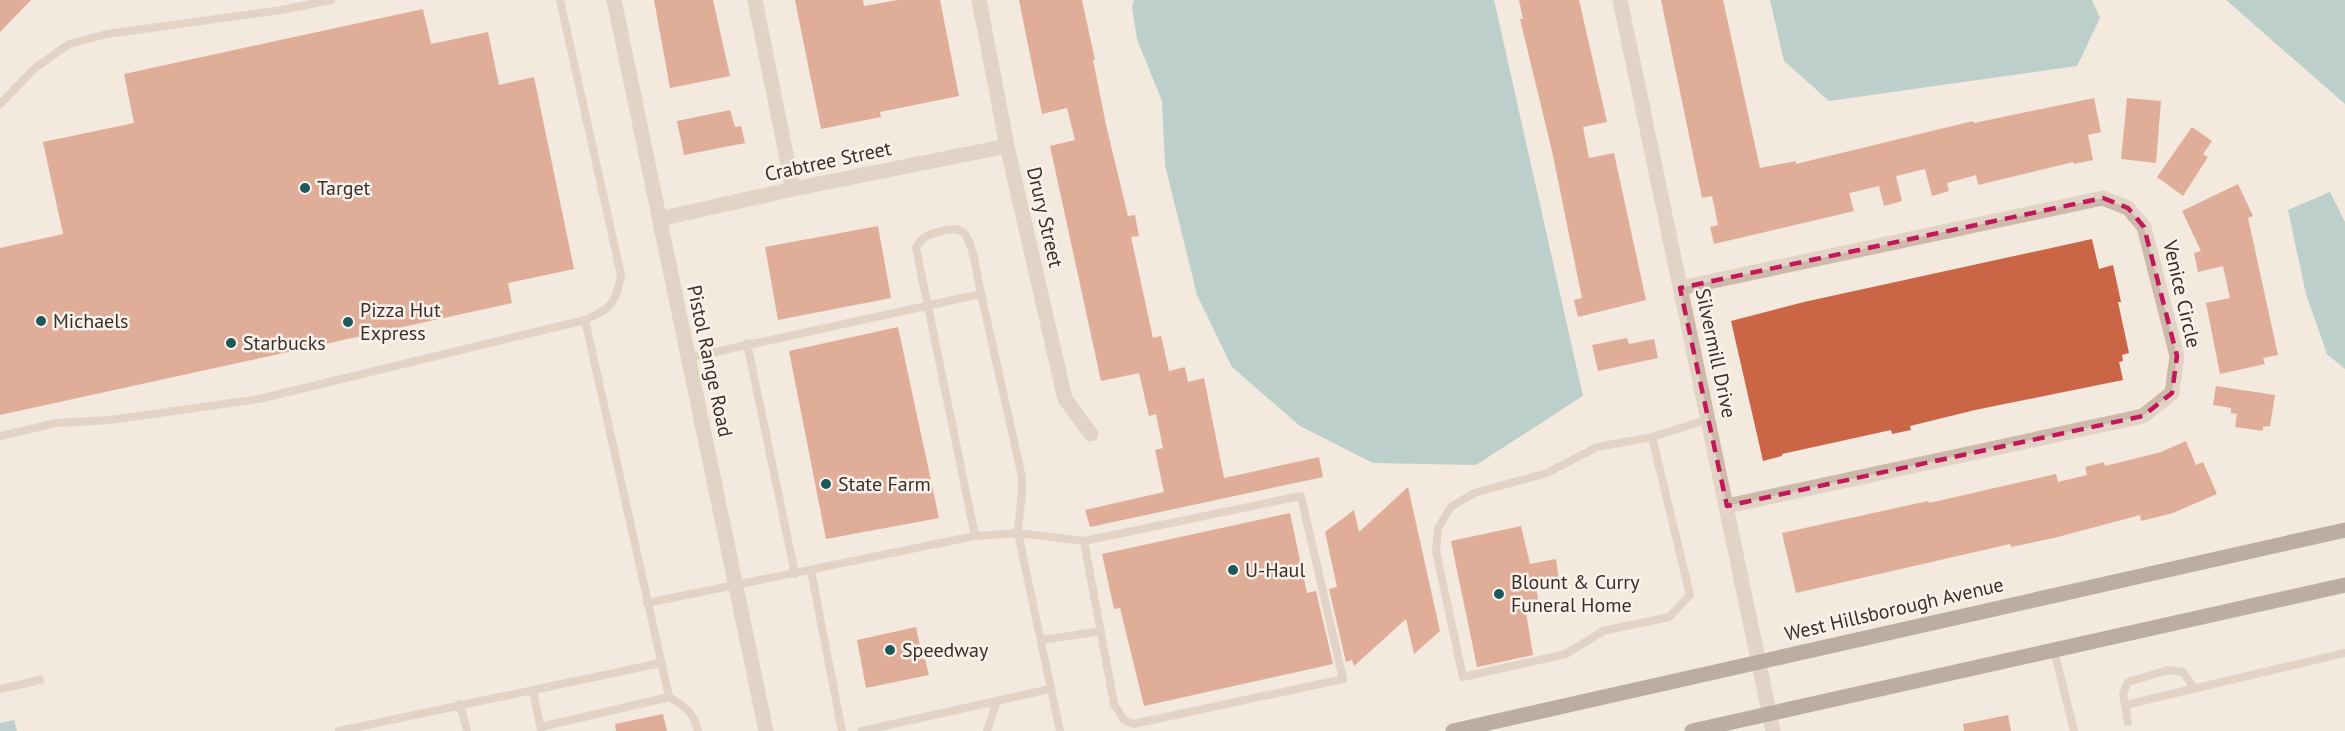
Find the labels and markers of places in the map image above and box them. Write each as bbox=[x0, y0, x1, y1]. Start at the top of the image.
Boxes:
place label: Target bbox=[317, 175, 371, 201]
marker: Target bbox=[298, 181, 312, 195]
place label: Pizza Hut Express bbox=[360, 297, 441, 346]
place label: Michaels bbox=[53, 308, 128, 334]
marker: Michaels bbox=[34, 314, 48, 328]
marker: Pizza Hut Express bbox=[341, 315, 355, 329]
place label: Starbucks bbox=[243, 330, 326, 356]
marker: Starbucks bbox=[224, 336, 238, 350]
place label: State Farm bbox=[838, 471, 931, 497]
marker: State Farm bbox=[819, 477, 833, 491]
place label: U-Haul bbox=[1245, 557, 1305, 583]
marker: U-Haul bbox=[1226, 563, 1240, 577]
place label: Blount & Curry Funeral Home bbox=[1511, 569, 1640, 618]
marker: Blount & Curry Funeral Home bbox=[1492, 587, 1506, 601]
place label: Speedway bbox=[902, 637, 989, 663]
marker: Speedway bbox=[883, 643, 897, 657]

